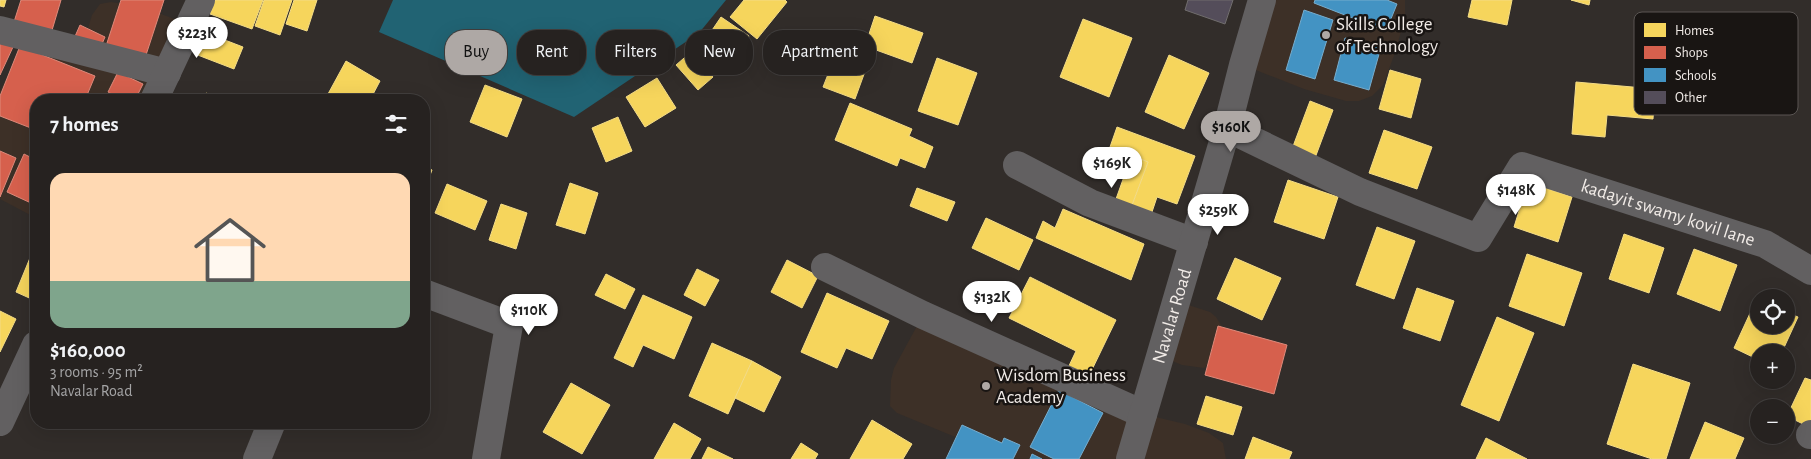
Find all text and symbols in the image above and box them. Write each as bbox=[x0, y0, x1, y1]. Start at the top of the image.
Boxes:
legend bbox=[1634, 12, 1798, 115]
place label: Skills College of Technology bbox=[1336, 15, 1438, 56]
pin: $223K bbox=[162, 17, 232, 59]
text: Homes bbox=[1675, 24, 1714, 38]
text: $223K bbox=[178, 25, 216, 41]
marker: Skills College of Technology bbox=[1320, 29, 1332, 41]
chip: Buy bbox=[445, 30, 507, 75]
chip: Rent bbox=[517, 30, 586, 75]
chip: Filters bbox=[596, 30, 675, 75]
chip: New bbox=[685, 30, 753, 75]
chip: Apartment bbox=[763, 30, 876, 75]
text: Shops bbox=[1675, 46, 1708, 60]
text: Schools bbox=[1675, 69, 1716, 83]
text: Other bbox=[1675, 91, 1707, 105]
icon: filters bbox=[382, 110, 410, 138]
pin: $160K bbox=[1196, 110, 1266, 153]
text: 7 homes bbox=[50, 114, 119, 135]
text: $160K bbox=[1212, 119, 1250, 135]
pin: $169K bbox=[1077, 146, 1147, 189]
text: $169K bbox=[1093, 155, 1131, 171]
pin: $148K bbox=[1481, 174, 1551, 216]
street label: kadayit swamy kovil lane bbox=[1579, 176, 1757, 250]
text: $148K bbox=[1497, 182, 1535, 198]
pin: $259K bbox=[1183, 194, 1253, 236]
text: $259K bbox=[1199, 202, 1237, 218]
icon: home bbox=[185, 205, 275, 295]
street label: Navalar Road bbox=[1149, 266, 1195, 366]
pin: $132K bbox=[957, 280, 1027, 323]
text: $132K bbox=[974, 289, 1010, 305]
map controls bbox=[1750, 289, 1795, 444]
button: locate bbox=[1750, 289, 1795, 334]
pin: $110K bbox=[494, 294, 564, 336]
text: $110K bbox=[511, 302, 547, 318]
text: $160,000 bbox=[50, 340, 126, 361]
button: + bbox=[1750, 344, 1795, 389]
text: 3 rooms · 95 m² bbox=[50, 364, 143, 380]
place label: Wisdom Business Academy bbox=[996, 366, 1126, 407]
marker: Wisdom Business Academy bbox=[980, 380, 992, 392]
text: Navalar Road bbox=[50, 383, 133, 399]
button: − bbox=[1750, 399, 1795, 444]

